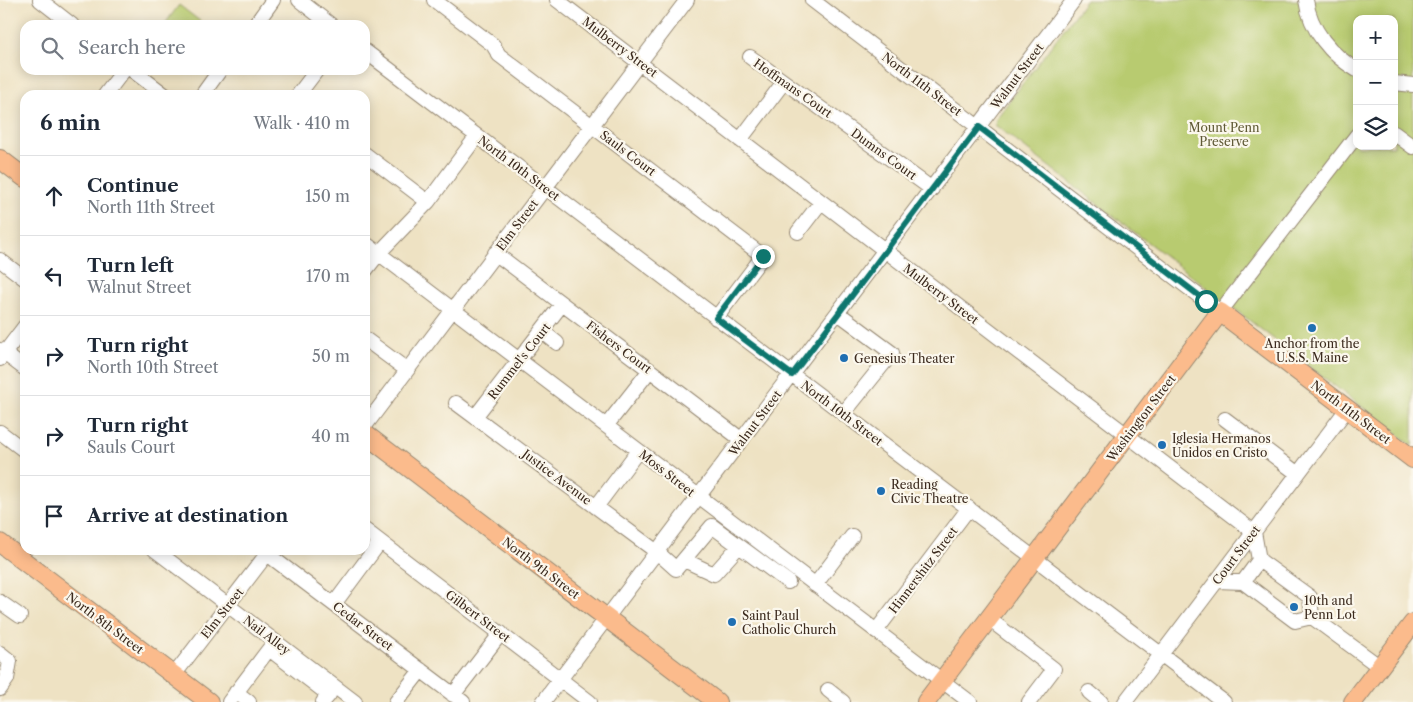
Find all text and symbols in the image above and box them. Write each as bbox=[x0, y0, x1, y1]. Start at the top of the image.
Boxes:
street label: Mulberry Street bbox=[579, 14, 661, 81]
map controls bbox=[1353, 15, 1398, 150]
button: + bbox=[1353, 15, 1398, 60]
search box bbox=[20, 20, 370, 75]
icon: search bbox=[38, 34, 66, 62]
text: Search here bbox=[78, 36, 186, 59]
street label: Walnut Street bbox=[987, 40, 1047, 113]
street label: North 11th Street bbox=[879, 49, 965, 119]
street label: Hoffmans Court bbox=[751, 55, 836, 121]
button: − bbox=[1353, 60, 1398, 105]
button: layers bbox=[1353, 105, 1398, 150]
text: 6 min bbox=[40, 110, 101, 135]
text: Walk · 410 m bbox=[253, 113, 350, 133]
park label: Mount Penn Preserve bbox=[1189, 120, 1260, 149]
street label: Dumns Court bbox=[848, 125, 920, 183]
street label: Sauls Court bbox=[597, 127, 660, 179]
street label: North 10th Street bbox=[475, 132, 563, 204]
text: Continue bbox=[87, 174, 179, 197]
icon: ahead bbox=[40, 182, 68, 210]
text: 150 m bbox=[305, 186, 350, 206]
street label: Elm Street bbox=[493, 196, 542, 254]
text: North 11th Street bbox=[87, 197, 215, 217]
route end bbox=[752, 245, 775, 268]
text: Turn left bbox=[87, 254, 174, 277]
street label: Mulberry Street bbox=[900, 261, 982, 328]
icon: left bbox=[40, 262, 68, 290]
text: 170 m bbox=[306, 266, 350, 286]
text: Walnut Street bbox=[87, 277, 191, 297]
route start bbox=[1195, 290, 1218, 313]
street label: Fishers Court bbox=[583, 318, 655, 377]
street label: Rummel's Court bbox=[484, 319, 554, 402]
marker: Anchor from the U.S.S. Maine bbox=[1306, 322, 1318, 334]
text: Turn right bbox=[87, 334, 188, 357]
place label: Anchor from the U.S.S. Maine bbox=[1264, 336, 1360, 365]
icon: right bbox=[40, 342, 68, 370]
text: 50 m bbox=[312, 346, 350, 366]
place label: Genesius Theater bbox=[854, 351, 955, 366]
marker: Genesius Theater bbox=[838, 352, 850, 364]
text: North 10th Street bbox=[87, 357, 218, 377]
street label: Washington Street bbox=[1103, 371, 1179, 465]
street label: North 10th Street bbox=[798, 377, 886, 449]
street label: North 11th Street bbox=[1308, 377, 1394, 447]
street label: Walnut Street bbox=[725, 387, 785, 460]
text: Turn right bbox=[87, 414, 188, 437]
icon: right bbox=[40, 422, 68, 450]
text: 40 m bbox=[311, 426, 350, 446]
place label: Iglesia Hermanos Unidos en Cristo bbox=[1172, 431, 1271, 460]
text: Sauls Court bbox=[87, 437, 175, 457]
marker: Iglesia Hermanos Unidos en Cristo bbox=[1156, 439, 1168, 451]
street label: Justice Avenue bbox=[518, 445, 595, 508]
street label: Moss Street bbox=[636, 447, 699, 500]
place label: Reading Civic Theatre bbox=[891, 477, 969, 506]
marker: Reading Civic Theatre bbox=[875, 485, 887, 497]
icon: arrive bbox=[40, 502, 68, 530]
text: Arrive at destination bbox=[87, 504, 288, 527]
street label: Court Street bbox=[1209, 522, 1264, 588]
street label: Hinnershitz Street bbox=[885, 523, 961, 616]
street label: North 9th Street bbox=[499, 534, 583, 602]
street label: Elm Street bbox=[198, 584, 247, 641]
street label: Gilbert Street bbox=[443, 587, 514, 646]
street label: North 8th Street bbox=[63, 589, 147, 657]
place label: 10th and Penn Lot bbox=[1304, 593, 1357, 622]
street label: Cedar Street bbox=[330, 598, 397, 654]
marker: 10th and Penn Lot bbox=[1288, 601, 1300, 613]
place label: Saint Paul Catholic Church bbox=[742, 608, 837, 637]
street label: Nail Alley bbox=[241, 612, 294, 658]
marker: Saint Paul Catholic Church bbox=[726, 616, 738, 628]

